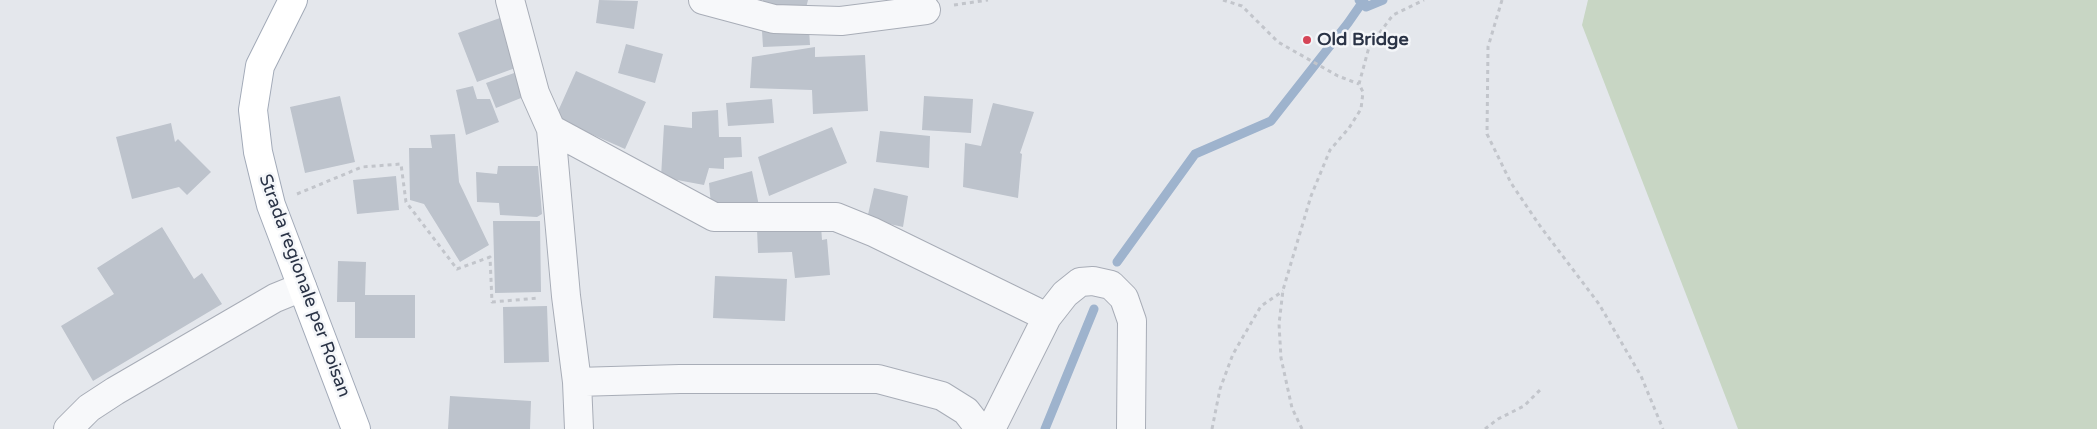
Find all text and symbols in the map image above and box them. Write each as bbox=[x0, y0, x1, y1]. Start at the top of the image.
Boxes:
place label: Old Bridge bbox=[1317, 29, 1409, 51]
marker: Old Bridge bbox=[1301, 34, 1313, 46]
street label: Strada regionale per Roisan bbox=[254, 171, 354, 401]

